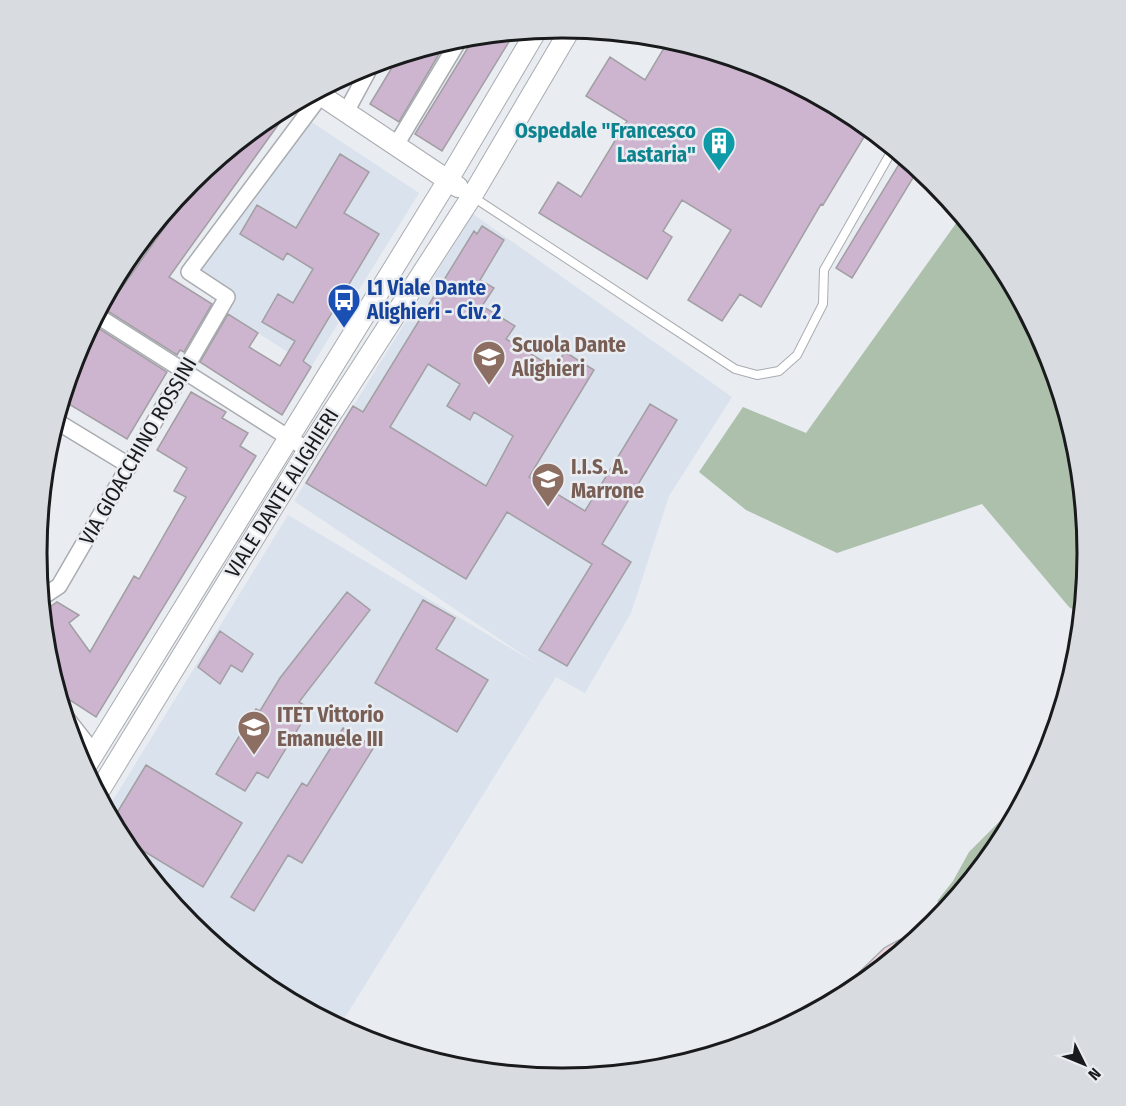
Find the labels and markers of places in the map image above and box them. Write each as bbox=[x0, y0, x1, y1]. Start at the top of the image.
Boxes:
place label: Ospedale "Francesco Lastaria" bbox=[515, 118, 696, 168]
building icon: Ospedale "Francesco Lastaria" bbox=[701, 125, 737, 172]
place label: L1 Viale Dante Alighieri - Civ. 2 bbox=[366, 275, 501, 325]
bus stop icon: L1 Viale Dante Alighieri - Civ. 2 bbox=[326, 282, 362, 329]
place label: Scuola Dante Alighieri bbox=[511, 332, 626, 382]
school or university icon: Scuola Dante Alighieri bbox=[471, 339, 507, 386]
place label: I.I.S. A. Marrone bbox=[571, 454, 645, 504]
school or university icon: I.I.S. A. Marrone bbox=[530, 461, 566, 508]
place label: ITET Vittorio Emanuele III bbox=[277, 702, 384, 752]
school or university icon: ITET Vittorio Emanuele III bbox=[236, 709, 272, 756]

